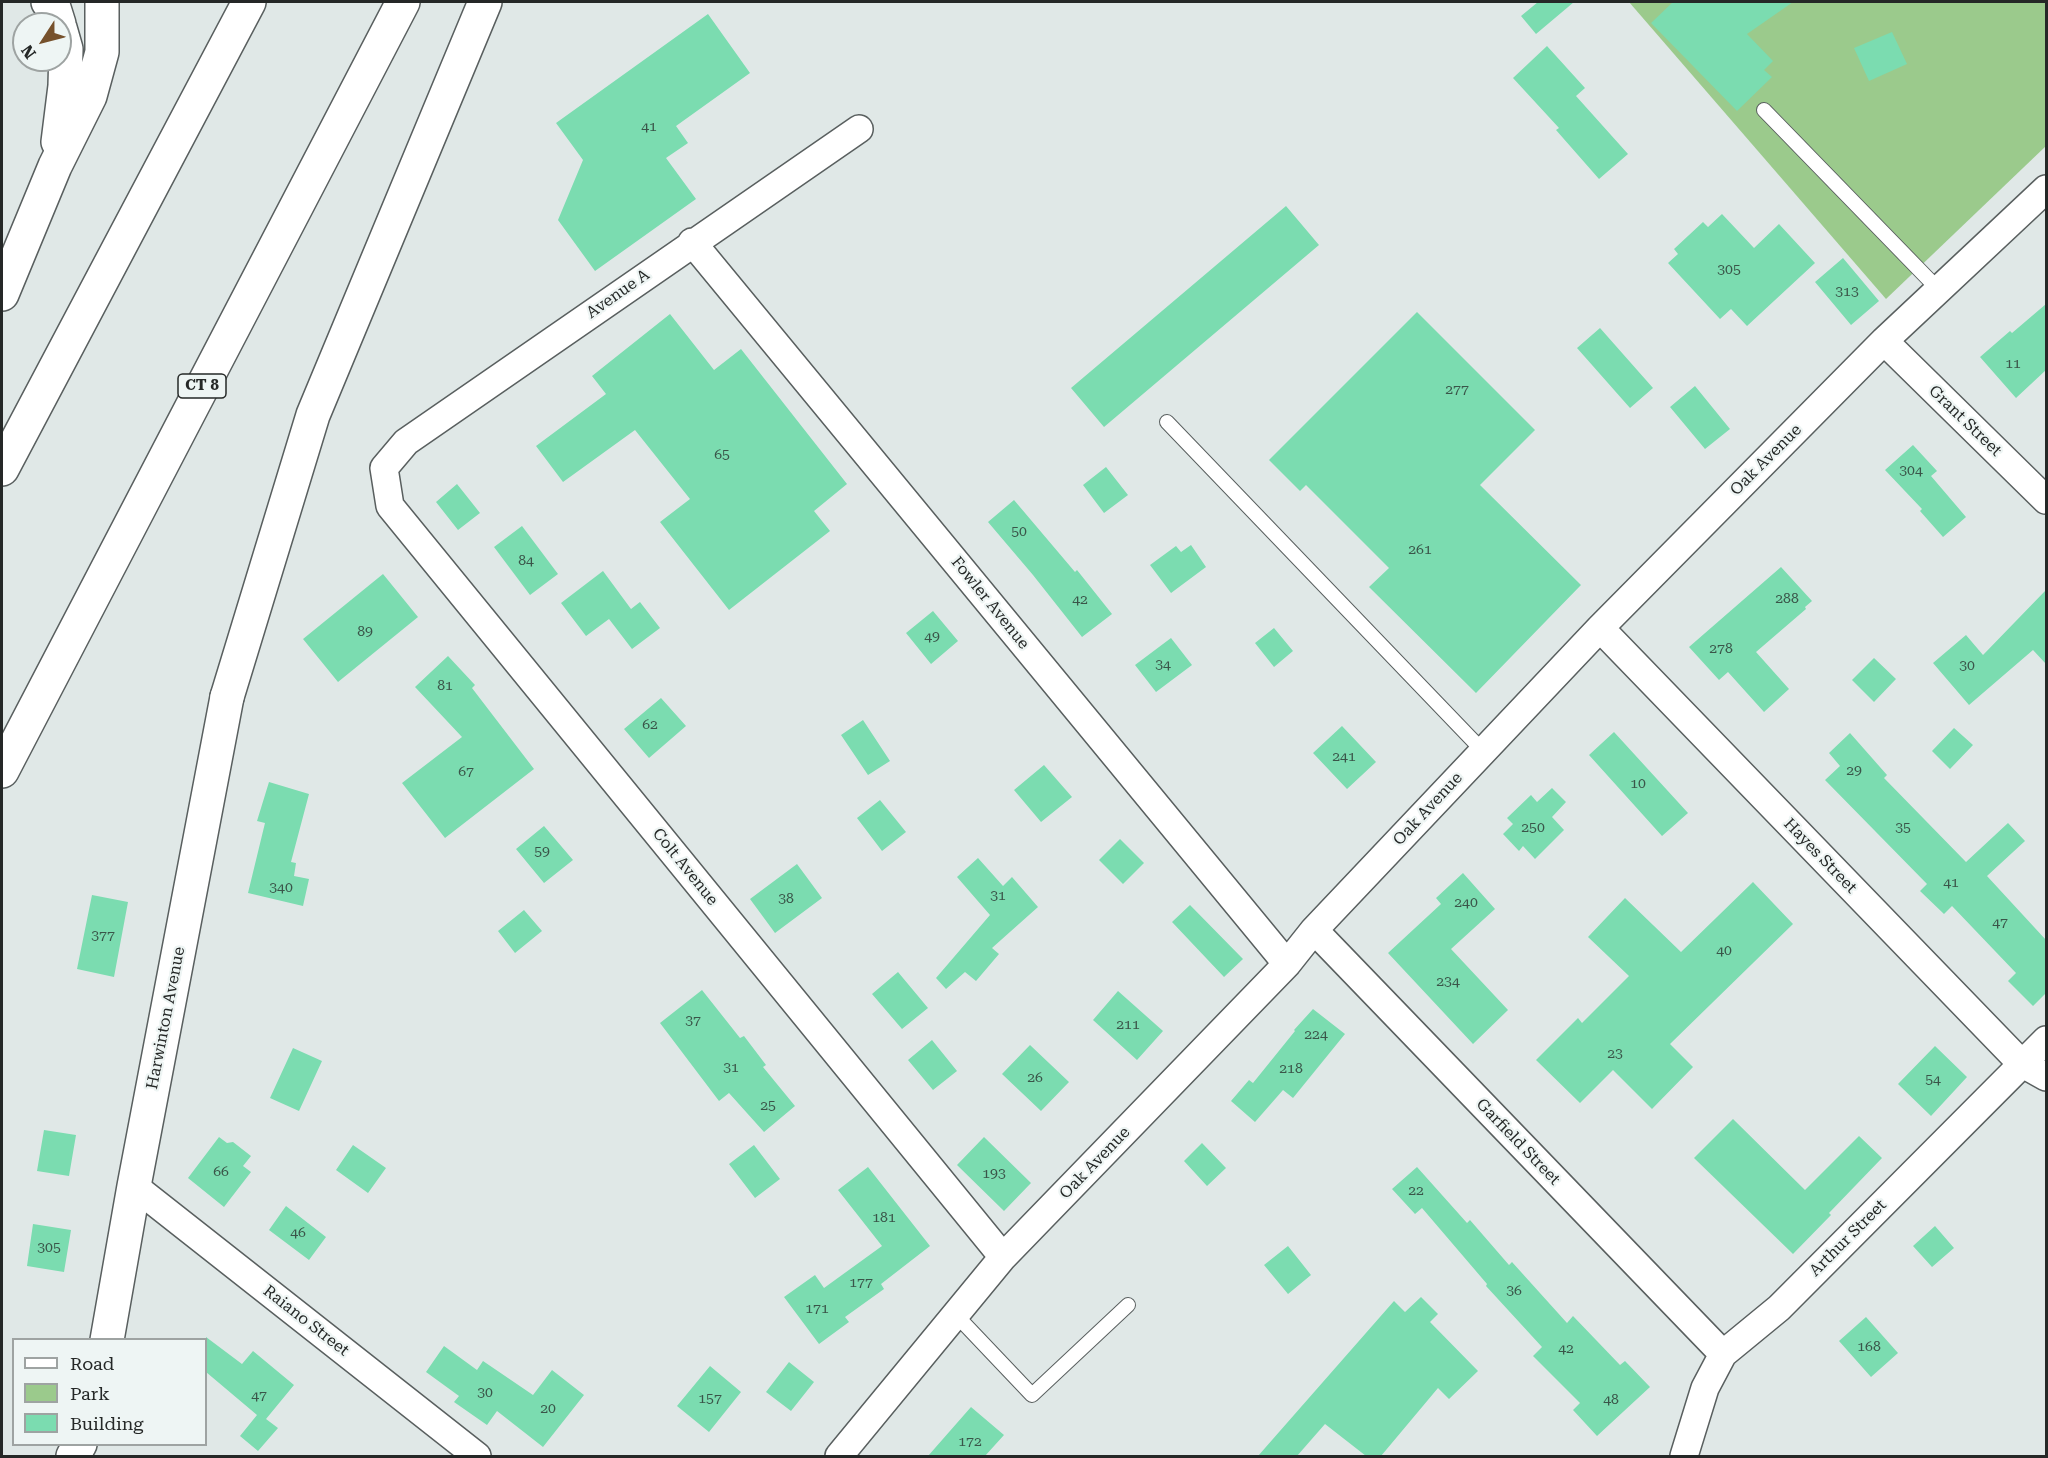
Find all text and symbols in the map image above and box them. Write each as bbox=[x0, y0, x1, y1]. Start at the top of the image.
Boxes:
north arrow bbox=[12, 12, 72, 72]
text: N bbox=[17, 41, 40, 62]
house number: 41 bbox=[641, 119, 657, 135]
house number: 305 bbox=[1717, 262, 1741, 278]
street label: Avenue A bbox=[583, 265, 653, 323]
house number: 313 bbox=[1835, 284, 1859, 300]
house number: 11 bbox=[2005, 356, 2021, 372]
road number: CT 8 bbox=[178, 374, 226, 398]
house number: 277 bbox=[1445, 382, 1469, 398]
street label: Grant Street bbox=[1925, 382, 2005, 460]
street label: Oak Avenue bbox=[1726, 420, 1806, 500]
house number: 65 bbox=[714, 447, 730, 463]
house number: 304 bbox=[1899, 463, 1923, 479]
house number: 50 bbox=[1011, 524, 1027, 540]
house number: 261 bbox=[1408, 542, 1432, 558]
house number: 84 bbox=[518, 553, 534, 569]
street label: Fowler Avenue bbox=[947, 553, 1033, 653]
house number: 288 bbox=[1775, 591, 1799, 607]
house number: 42 bbox=[1072, 592, 1088, 608]
house number: 89 bbox=[357, 624, 373, 640]
house number: 49 bbox=[924, 629, 940, 645]
house number: 278 bbox=[1709, 641, 1733, 657]
house number: 34 bbox=[1155, 657, 1171, 673]
house number: 30 bbox=[1959, 658, 1975, 674]
house number: 81 bbox=[437, 678, 453, 694]
house number: 62 bbox=[642, 717, 658, 733]
house number: 241 bbox=[1332, 749, 1356, 765]
house number: 29 bbox=[1846, 763, 1862, 779]
house number: 67 bbox=[458, 764, 474, 780]
street label: Oak Avenue bbox=[1389, 768, 1467, 850]
house number: 10 bbox=[1630, 776, 1646, 792]
street label: Hayes Street bbox=[1779, 814, 1861, 898]
house number: 250 bbox=[1521, 820, 1545, 836]
house number: 35 bbox=[1895, 820, 1911, 836]
street label: Colt Avenue bbox=[648, 825, 722, 909]
house number: 59 bbox=[534, 844, 550, 860]
house number: 41 bbox=[1943, 875, 1959, 891]
house number: 340 bbox=[269, 880, 293, 896]
house number: 31 bbox=[990, 888, 1006, 904]
house number: 38 bbox=[778, 891, 794, 907]
house number: 240 bbox=[1454, 895, 1478, 911]
house number: 47 bbox=[1992, 915, 2008, 931]
house number: 377 bbox=[91, 928, 115, 944]
house number: 40 bbox=[1716, 943, 1732, 959]
street label: Harwinton Avenue bbox=[143, 945, 189, 1091]
house number: 234 bbox=[1436, 974, 1460, 990]
house number: 37 bbox=[685, 1013, 701, 1029]
house number: 211 bbox=[1116, 1017, 1140, 1033]
house number: 224 bbox=[1304, 1027, 1328, 1043]
house number: 23 bbox=[1607, 1046, 1623, 1062]
house number: 31 bbox=[723, 1060, 739, 1076]
house number: 218 bbox=[1279, 1061, 1303, 1077]
house number: 26 bbox=[1027, 1070, 1043, 1086]
house number: 54 bbox=[1925, 1072, 1941, 1088]
street label: Garfield Street bbox=[1472, 1095, 1564, 1189]
house number: 25 bbox=[760, 1098, 776, 1114]
street label: Oak Avenue bbox=[1056, 1123, 1134, 1203]
house number: 66 bbox=[213, 1164, 229, 1180]
house number: 193 bbox=[982, 1166, 1006, 1182]
house number: 22 bbox=[1408, 1183, 1424, 1199]
street label: Arthur Street bbox=[1806, 1196, 1890, 1280]
house number: 181 bbox=[872, 1210, 896, 1226]
house number: 46 bbox=[290, 1225, 306, 1241]
house number: 305 bbox=[37, 1240, 61, 1256]
house number: 177 bbox=[849, 1275, 873, 1291]
street label: Raiano Street bbox=[259, 1282, 353, 1360]
house number: 36 bbox=[1506, 1283, 1522, 1299]
house number: 171 bbox=[805, 1301, 829, 1317]
legend bbox=[12, 1338, 207, 1446]
house number: 168 bbox=[1857, 1339, 1881, 1355]
house number: 42 bbox=[1558, 1341, 1574, 1357]
text: Road bbox=[70, 1353, 114, 1374]
text: Park bbox=[70, 1383, 110, 1404]
house number: 30 bbox=[477, 1385, 493, 1401]
house number: 47 bbox=[251, 1388, 267, 1404]
house number: 157 bbox=[698, 1391, 722, 1407]
house number: 48 bbox=[1603, 1392, 1619, 1408]
house number: 20 bbox=[540, 1401, 556, 1417]
text: Building bbox=[70, 1413, 144, 1434]
house number: 172 bbox=[958, 1434, 982, 1450]

